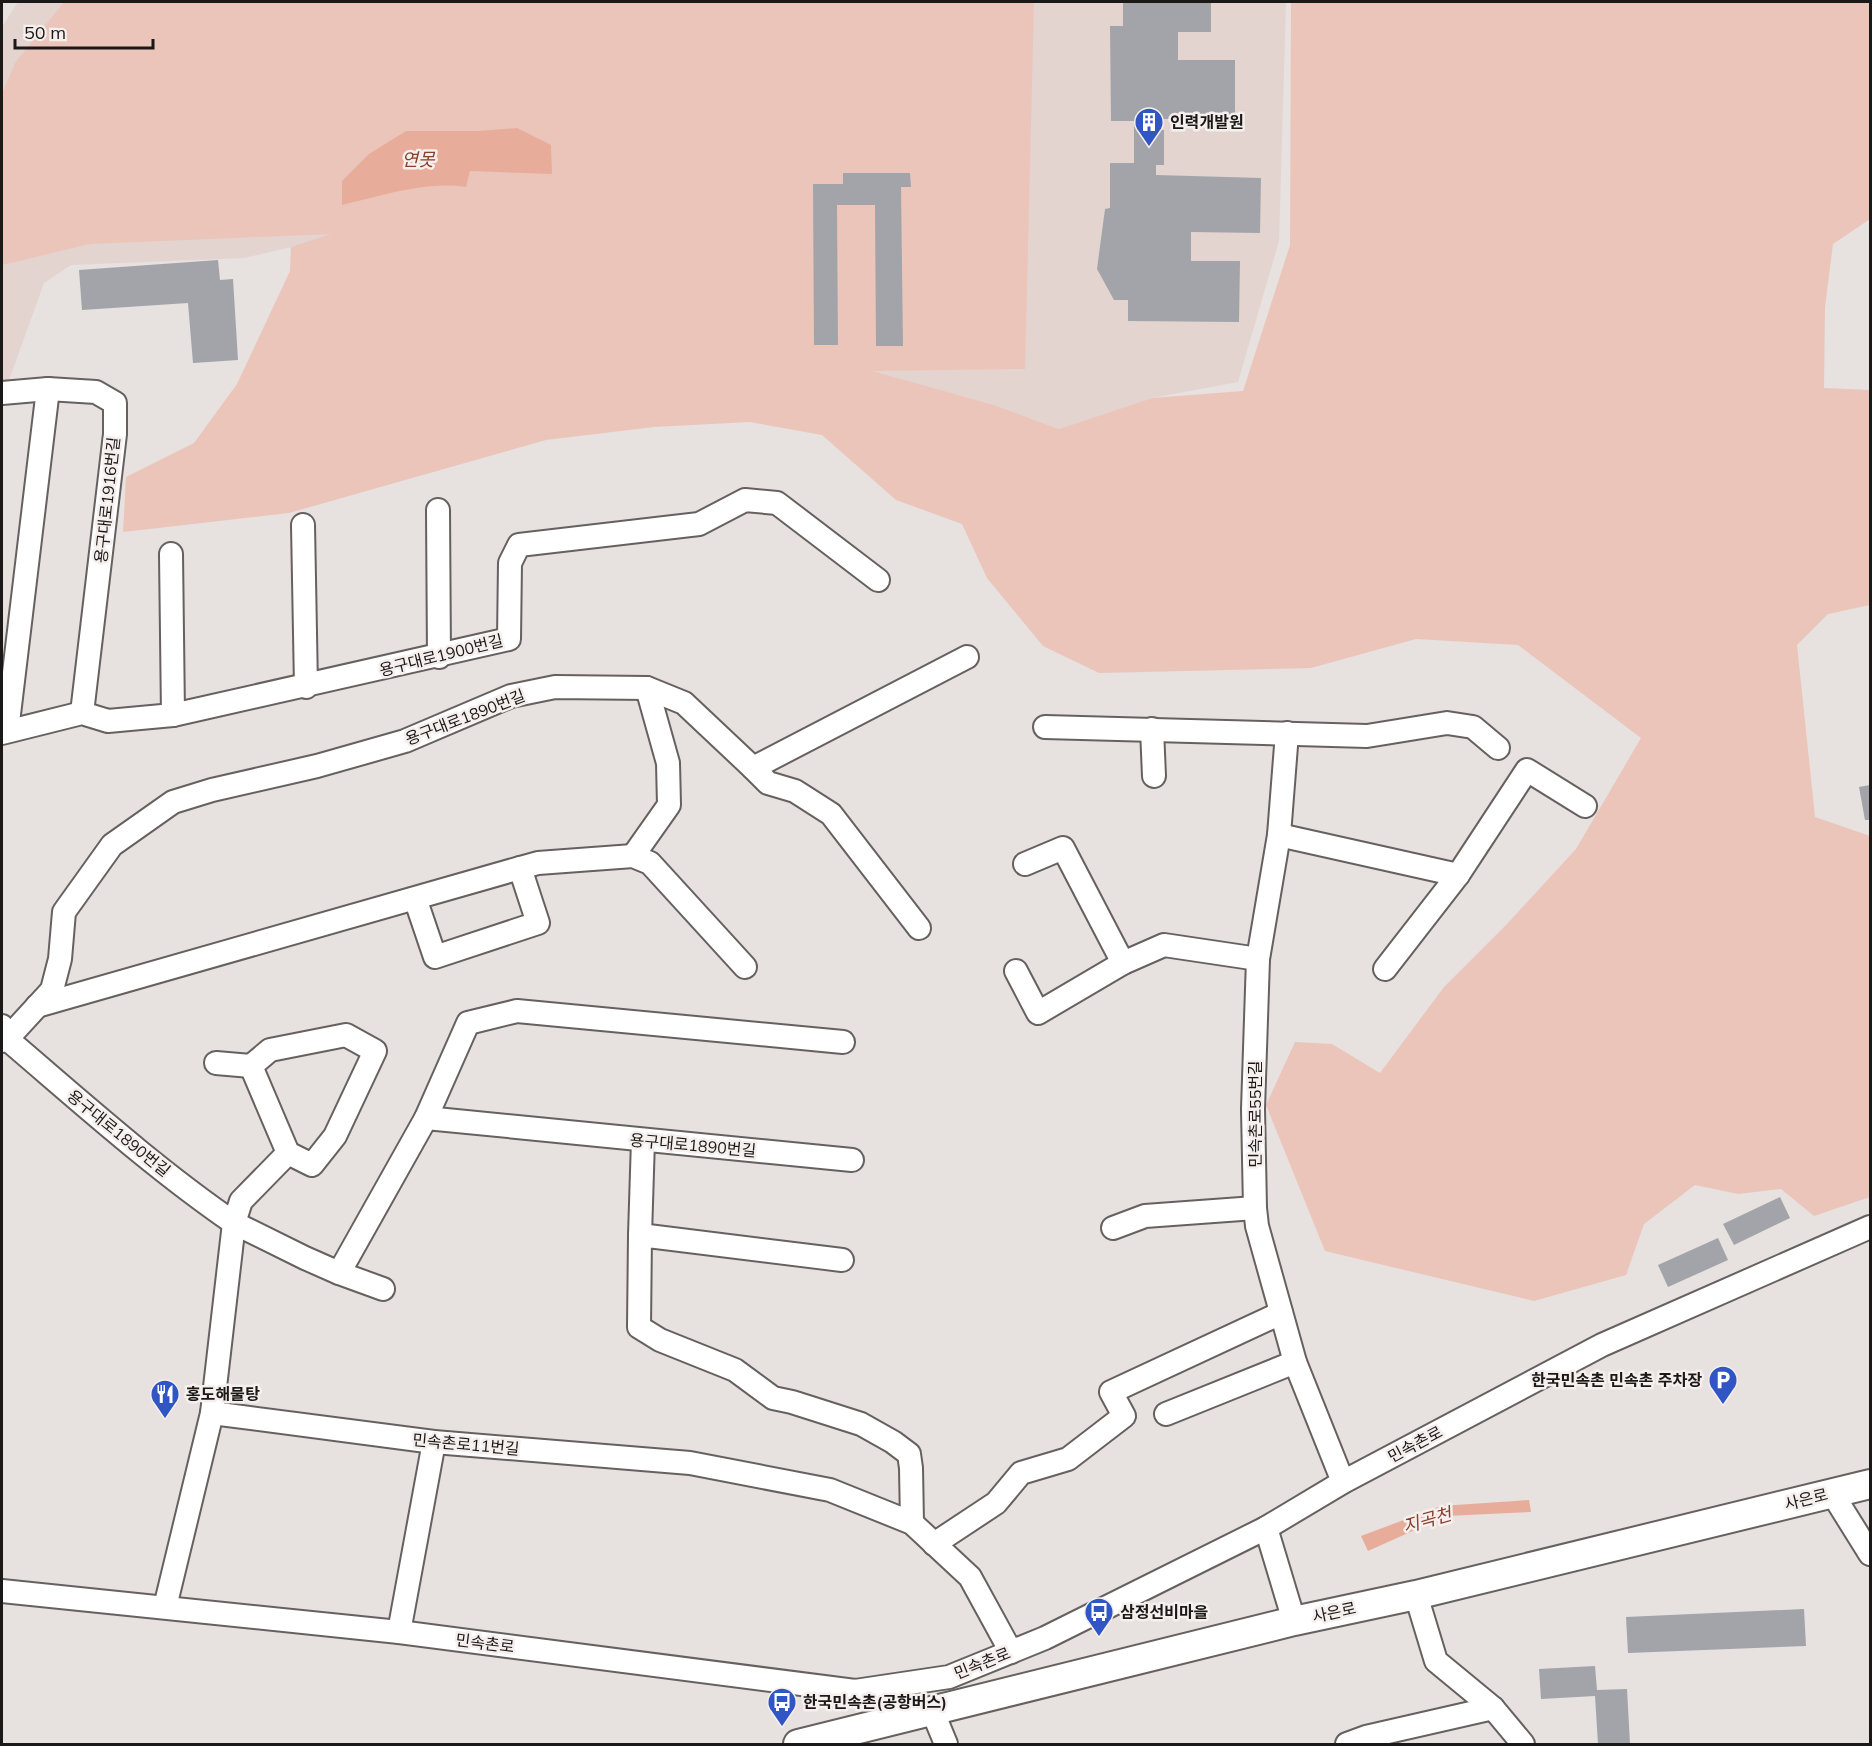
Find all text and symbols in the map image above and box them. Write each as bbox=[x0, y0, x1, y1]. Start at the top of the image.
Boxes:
scale bar bbox=[15, 12, 153, 50]
text: 50 m bbox=[24, 21, 66, 44]
building icon: 인력개발원 bbox=[1133, 106, 1165, 148]
place label: 인력개발원 bbox=[1170, 112, 1244, 132]
water label: 연못 bbox=[401, 148, 436, 171]
street label: 용구대로1916번길 bbox=[90, 436, 124, 564]
street label: 용구대로1900번길 bbox=[377, 630, 505, 680]
street label: 용구대로1890번길 bbox=[402, 685, 528, 749]
street label: 민속촌로55번길 bbox=[1245, 1060, 1265, 1168]
street label: 용구대로1890번길 bbox=[63, 1085, 175, 1181]
street label: 용구대로1890번길 bbox=[629, 1130, 757, 1160]
parking icon: 한국민속촌 민속촌 주차장 bbox=[1707, 1364, 1739, 1406]
place label: 한국민속촌 민속촌 주차장 bbox=[1531, 1370, 1702, 1390]
restaurant icon: 홍도해물탕 bbox=[149, 1378, 181, 1420]
place label: 홍도해물탕 bbox=[186, 1384, 260, 1404]
street label: 민속촌로 bbox=[1384, 1421, 1446, 1467]
street label: 민속촌로11번길 bbox=[412, 1429, 520, 1459]
street label: 사은로 bbox=[1782, 1484, 1830, 1514]
water label: 지곡천 bbox=[1400, 1501, 1456, 1538]
bus stop icon: 삼정선비마을 bbox=[1083, 1596, 1115, 1638]
street label: 사은로 bbox=[1310, 1598, 1358, 1626]
place label: 삼정선비마을 bbox=[1120, 1602, 1209, 1622]
street label: 민속촌로 bbox=[455, 1629, 516, 1657]
street label: 민속촌로 bbox=[951, 1643, 1013, 1683]
bus stop icon: 한국민속촌(공항버스) bbox=[766, 1686, 798, 1728]
place label: 한국민속촌(공항버스) bbox=[803, 1692, 947, 1712]

